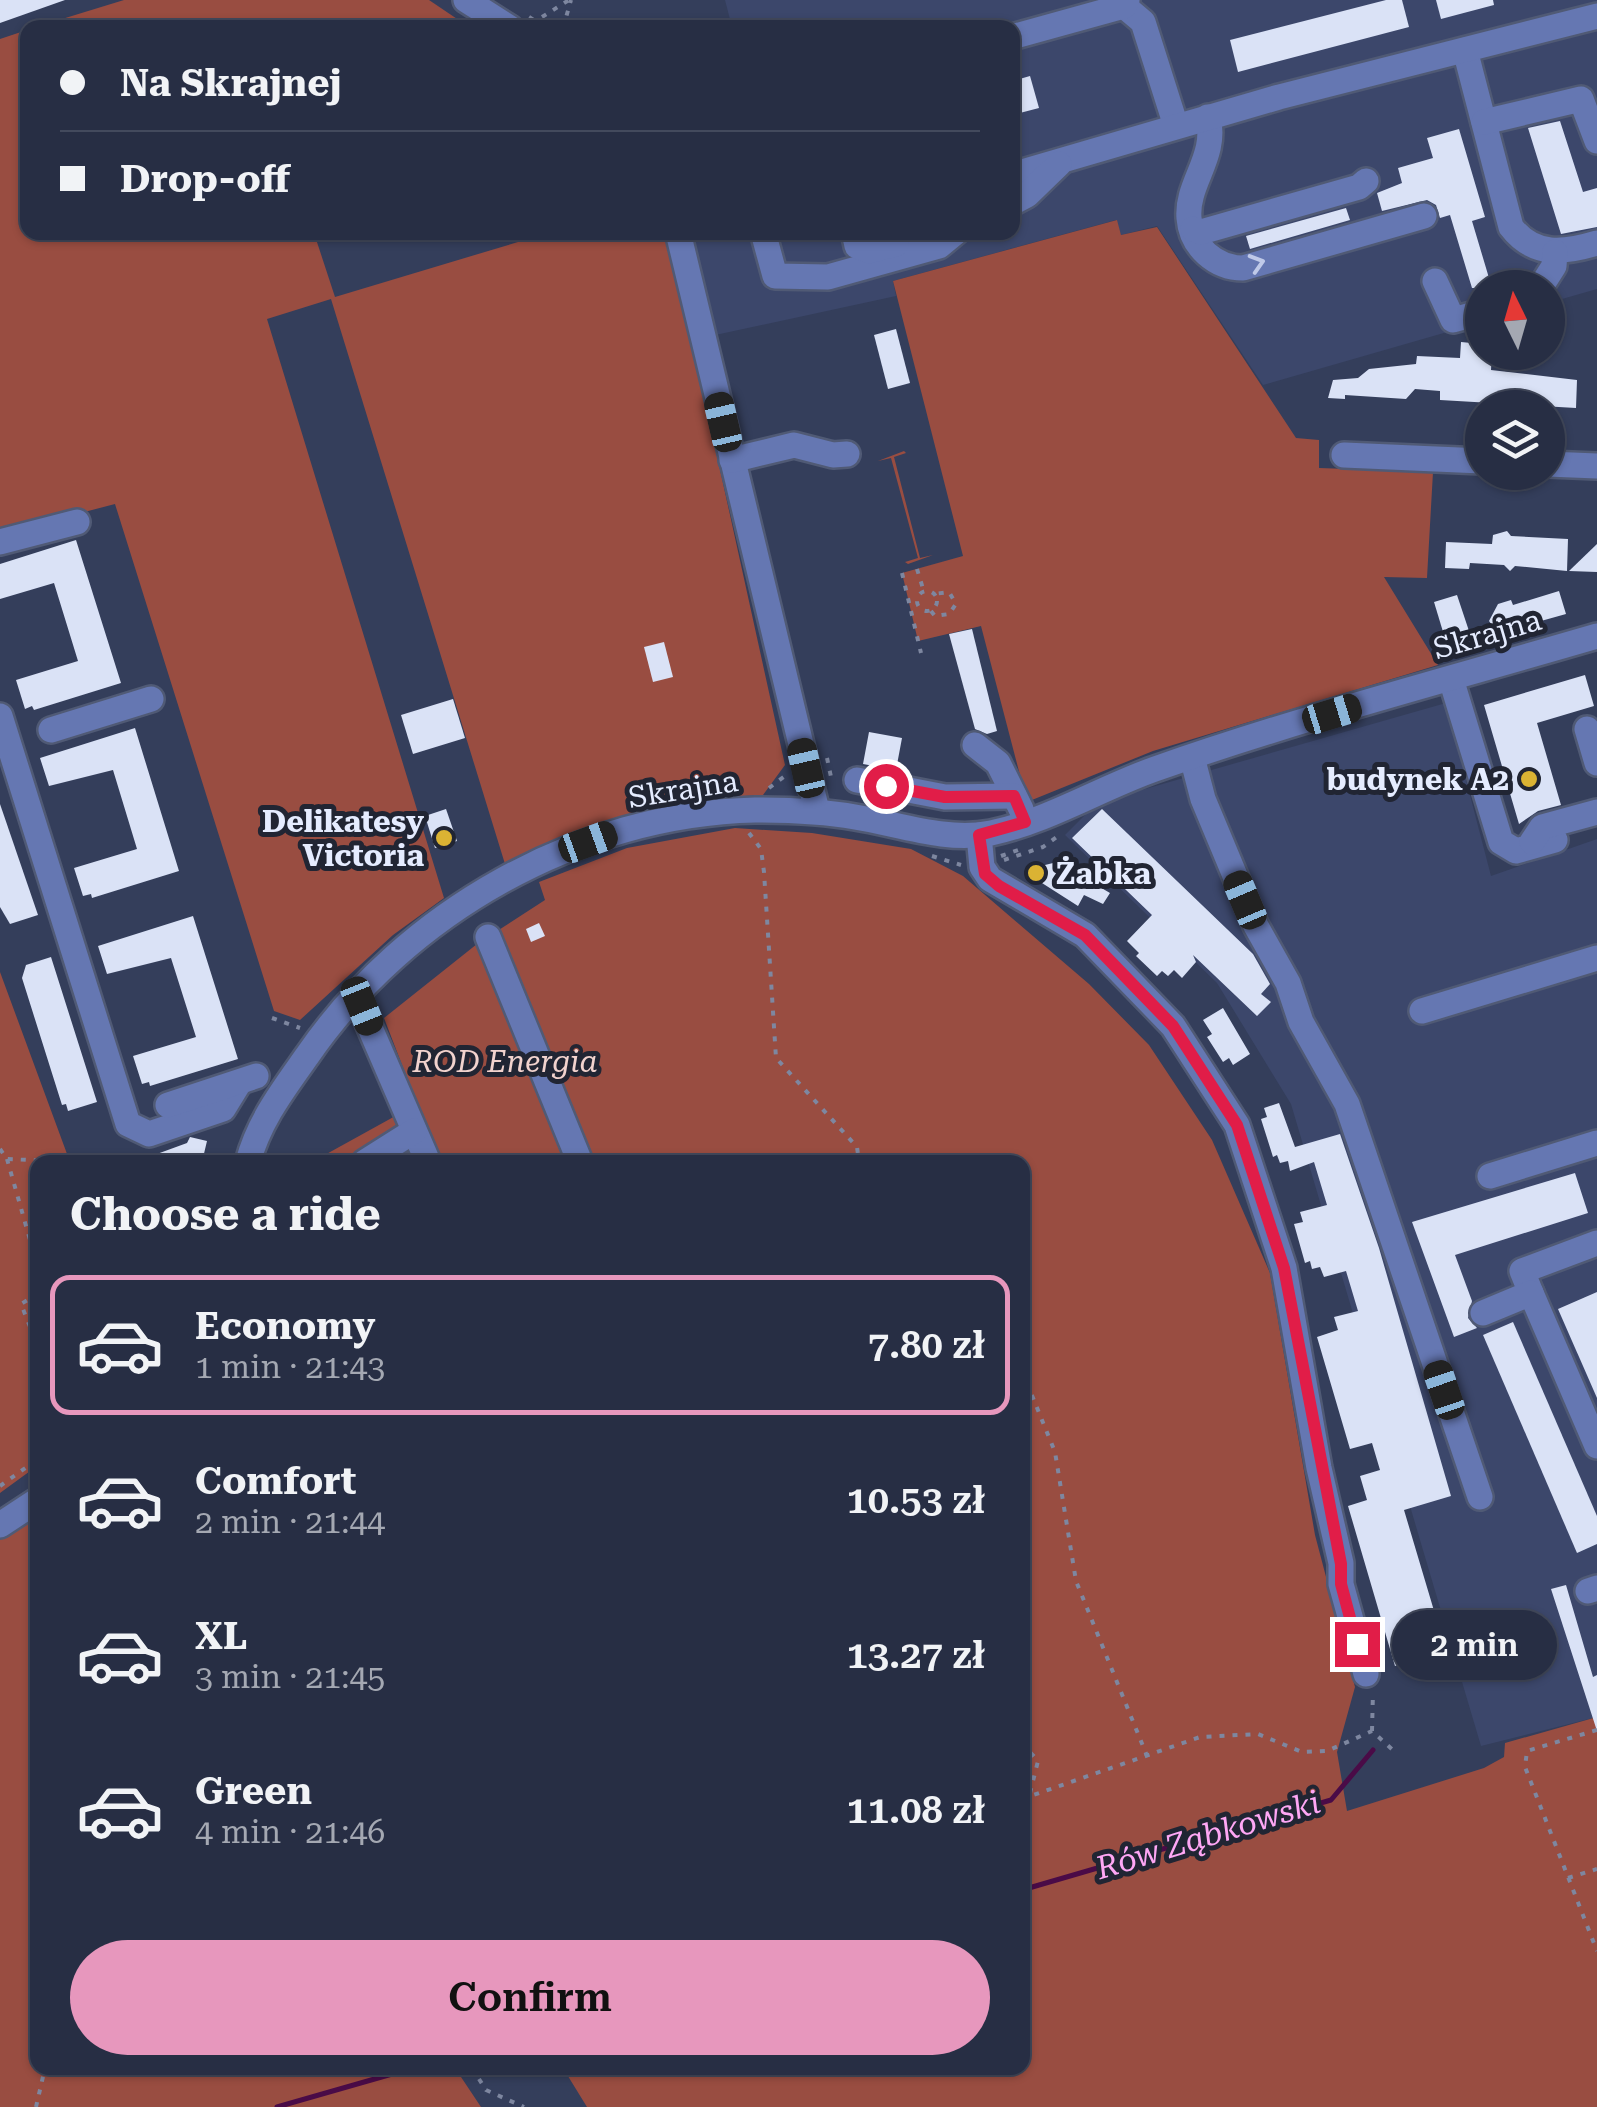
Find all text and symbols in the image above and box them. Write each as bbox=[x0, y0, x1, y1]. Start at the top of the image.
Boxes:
text: Na Skrajnej bbox=[120, 61, 341, 105]
text: Drop-off bbox=[120, 157, 290, 201]
one-way arrow bbox=[1248, 254, 1265, 275]
north arrow bbox=[1465, 270, 1565, 370]
map controls bbox=[1465, 270, 1565, 490]
car bbox=[702, 389, 744, 455]
button: layers bbox=[1465, 390, 1565, 490]
street label: Skrajna bbox=[1429, 602, 1545, 666]
car bbox=[1299, 691, 1365, 737]
car bbox=[785, 735, 827, 801]
place label: budynek A2 bbox=[1327, 762, 1509, 797]
street label: Skrajna bbox=[626, 763, 740, 815]
route start bbox=[864, 764, 909, 809]
marker: budynek A2 bbox=[1518, 768, 1540, 790]
place label: Delikatesy Victoria bbox=[262, 804, 424, 873]
car bbox=[555, 818, 621, 866]
marker: Delikatesy Victoria bbox=[433, 827, 455, 849]
place label: Żabka bbox=[1056, 855, 1151, 891]
marker: Żabka bbox=[1025, 862, 1047, 884]
car bbox=[1219, 867, 1271, 933]
car bbox=[337, 973, 387, 1039]
park label: ROD Energia bbox=[411, 1044, 598, 1079]
text: Choose a ride bbox=[70, 1188, 381, 1241]
icon: car bbox=[75, 1300, 165, 1390]
text: Economy bbox=[195, 1304, 375, 1348]
text: 7.80 zł bbox=[868, 1323, 985, 1367]
text: 1 min · 21:43 bbox=[195, 1348, 385, 1386]
car bbox=[1420, 1357, 1468, 1423]
icon: car bbox=[75, 1455, 165, 1545]
text: Comfort bbox=[195, 1459, 356, 1503]
text: 10.53 zł bbox=[846, 1478, 985, 1522]
text: 2 min · 21:44 bbox=[195, 1503, 385, 1541]
callout: 2 min bbox=[1392, 1609, 1557, 1679]
icon: car bbox=[75, 1610, 165, 1700]
text: XL bbox=[195, 1614, 247, 1658]
route end bbox=[1335, 1622, 1380, 1667]
text: 2 min bbox=[1430, 1626, 1519, 1664]
text: 13.27 zł bbox=[846, 1633, 985, 1677]
text: 3 min · 21:45 bbox=[195, 1658, 385, 1696]
icon: car bbox=[75, 1765, 165, 1855]
text: Green bbox=[195, 1769, 312, 1813]
water label: Rów Ząbkowski bbox=[1090, 1783, 1325, 1887]
text: 11.08 zł bbox=[846, 1788, 985, 1832]
text: 4 min · 21:46 bbox=[195, 1813, 385, 1851]
button: Confirm bbox=[70, 1940, 990, 2055]

